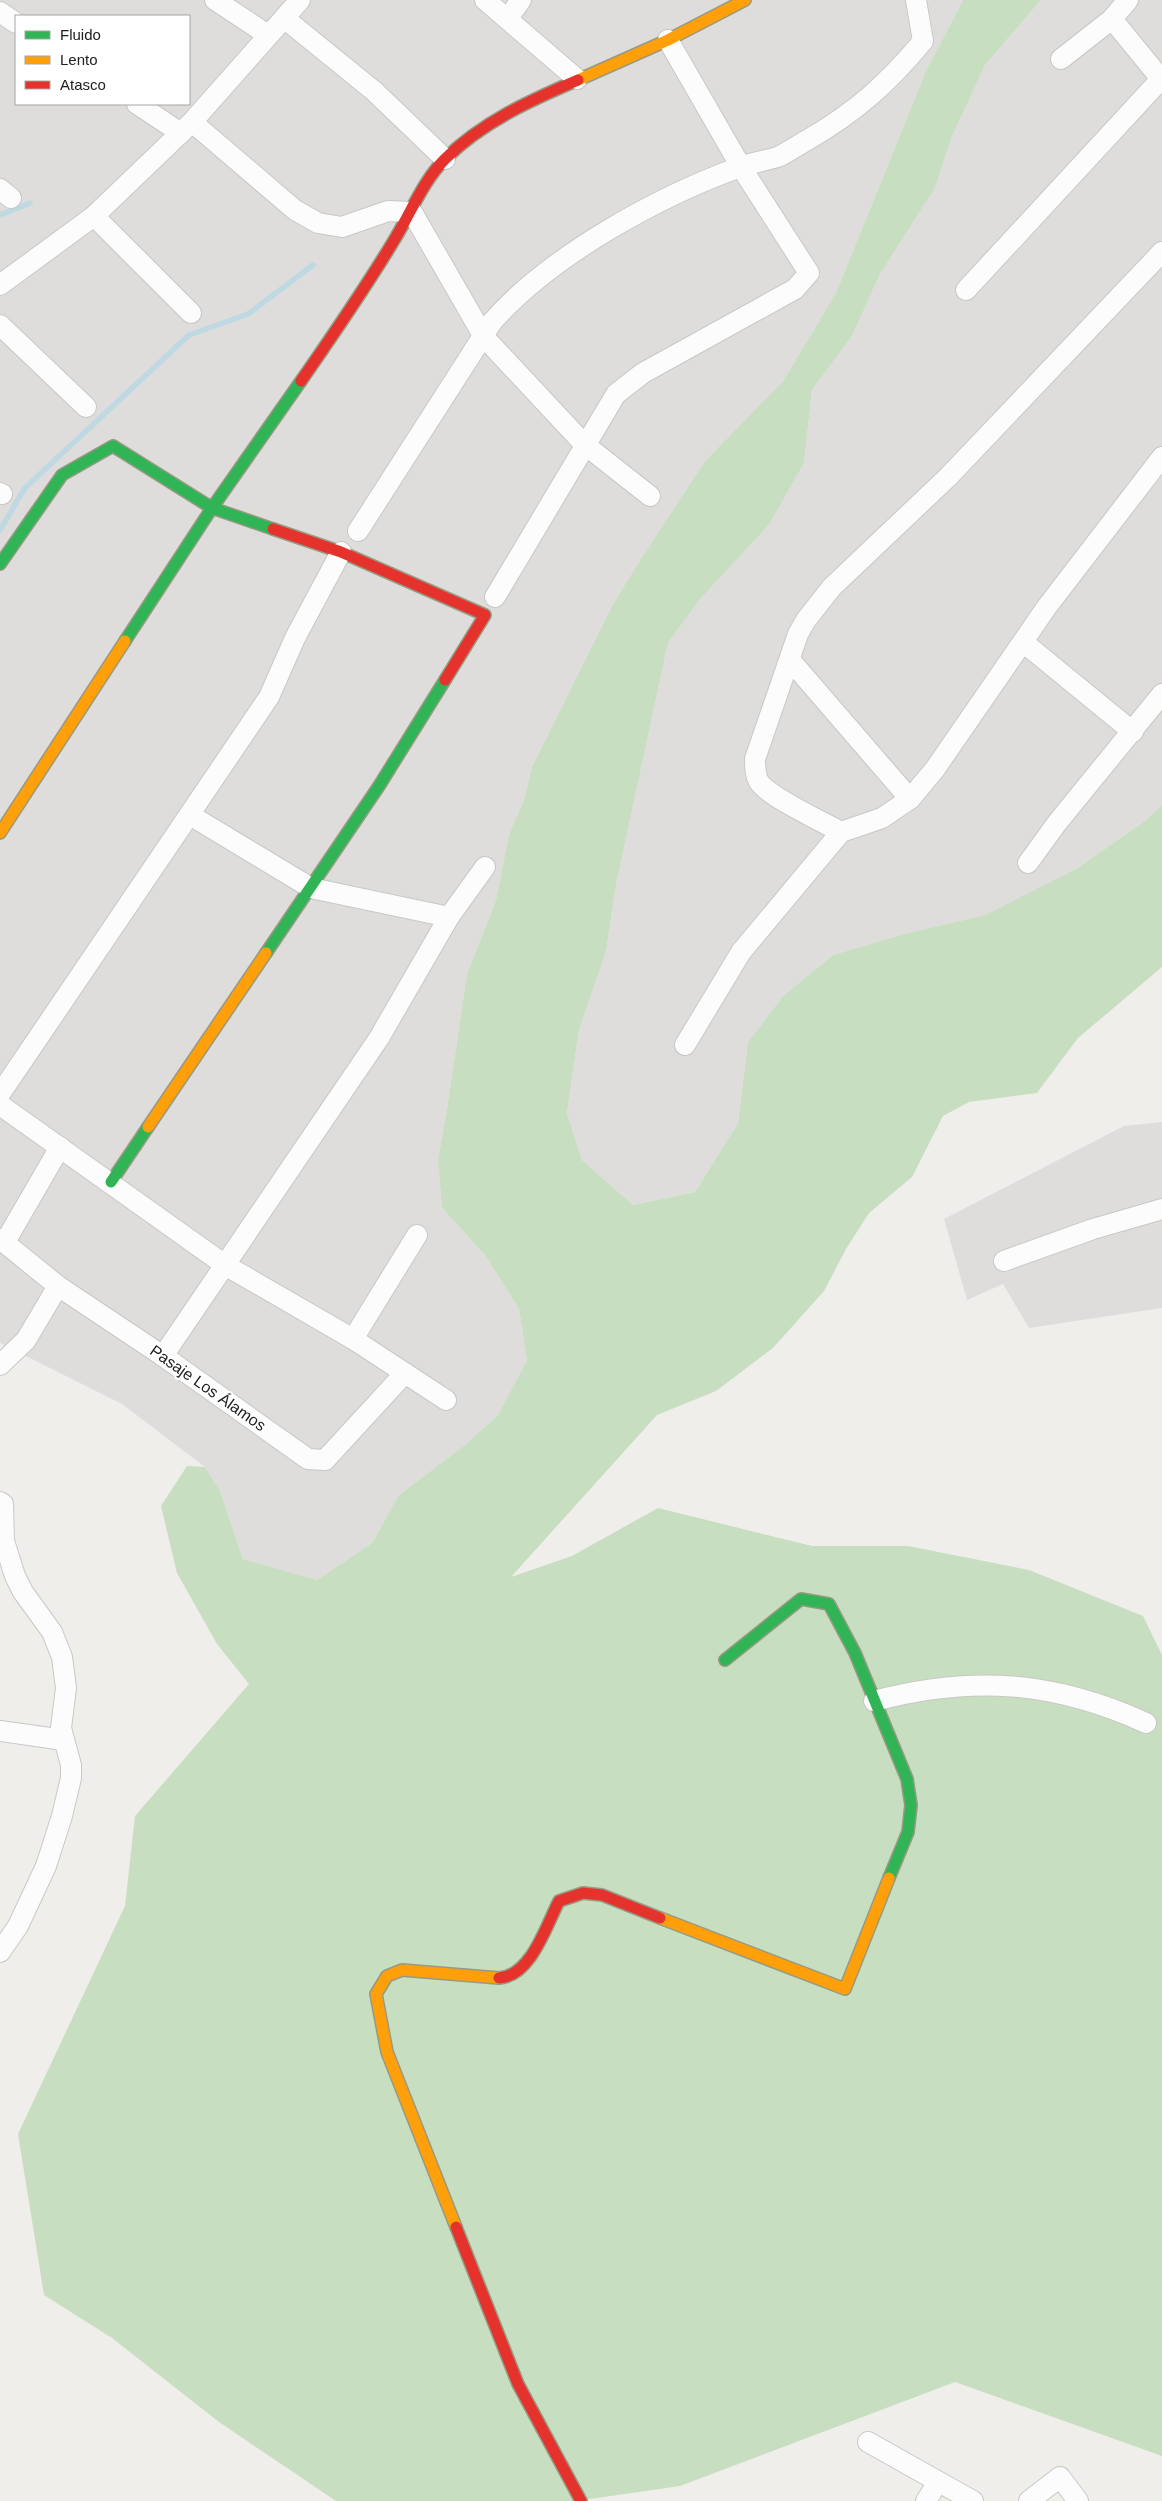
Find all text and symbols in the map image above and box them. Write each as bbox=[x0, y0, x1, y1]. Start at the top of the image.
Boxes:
legend bbox=[15, 15, 190, 105]
text: Fluido bbox=[60, 26, 101, 43]
text: Lento bbox=[60, 51, 98, 68]
text: Atasco bbox=[60, 76, 106, 93]
street label: Pasaje Los Álamos bbox=[147, 1341, 270, 1434]

